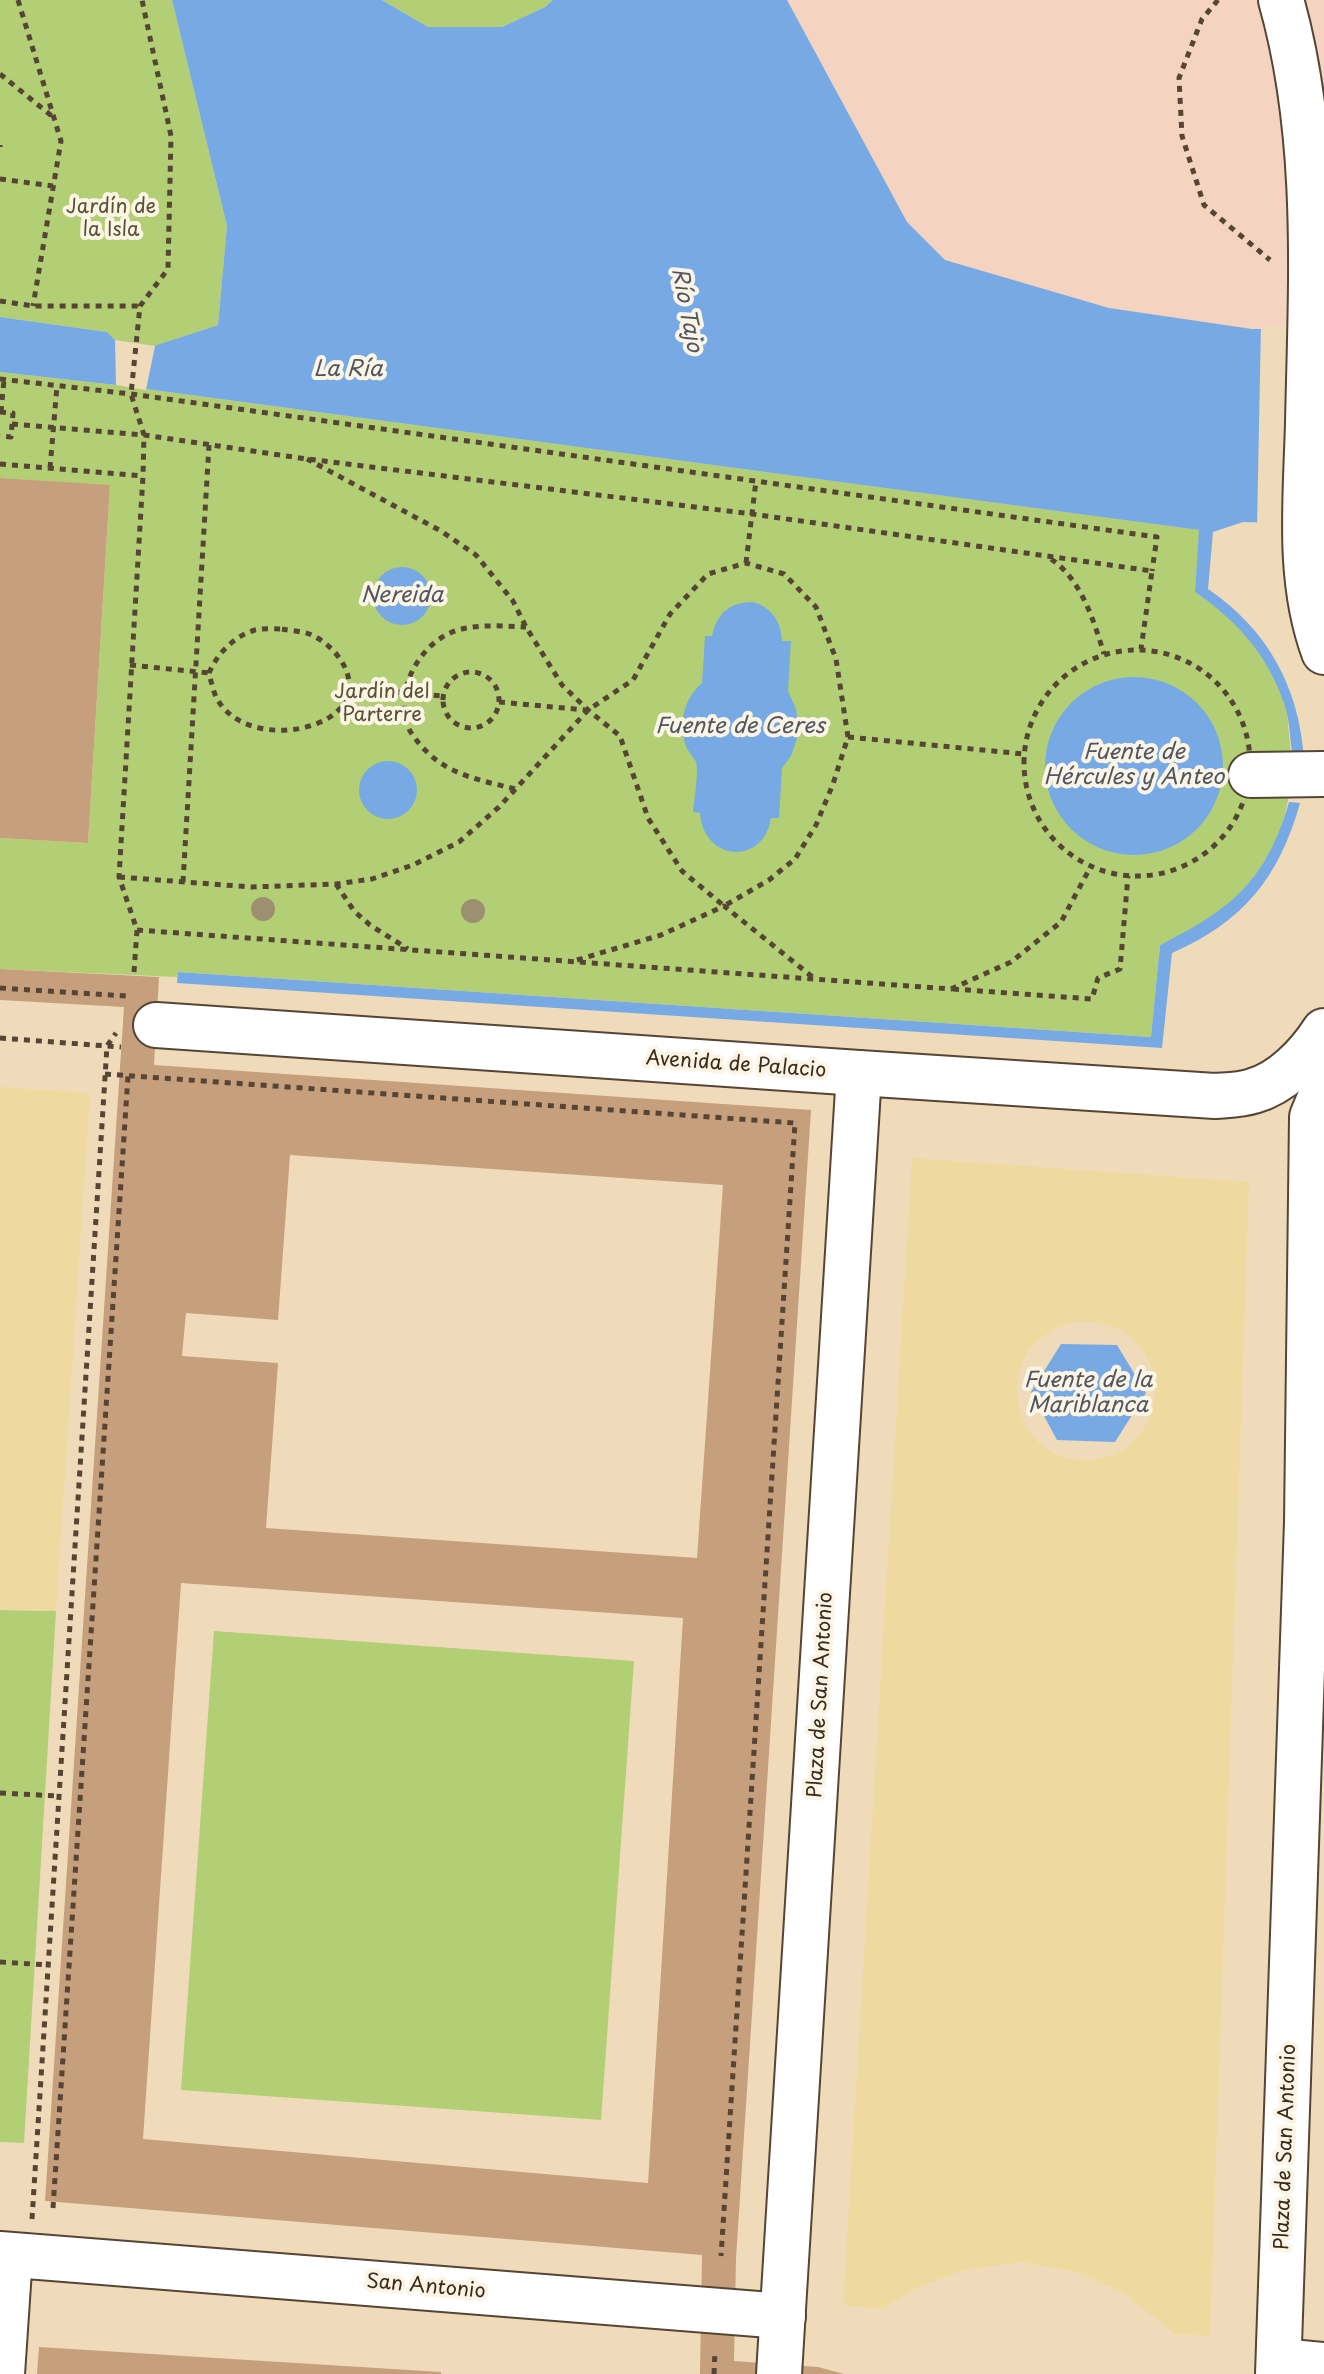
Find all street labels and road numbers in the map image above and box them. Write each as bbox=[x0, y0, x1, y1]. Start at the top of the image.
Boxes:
street label: Avenida de Palacio bbox=[645, 1047, 827, 1083]
street label: Plaza de San Antonio bbox=[804, 1591, 838, 1799]
street label: Plaza de San Antonio bbox=[1270, 2044, 1302, 2250]
street label: San Antonio bbox=[365, 2270, 487, 2304]

